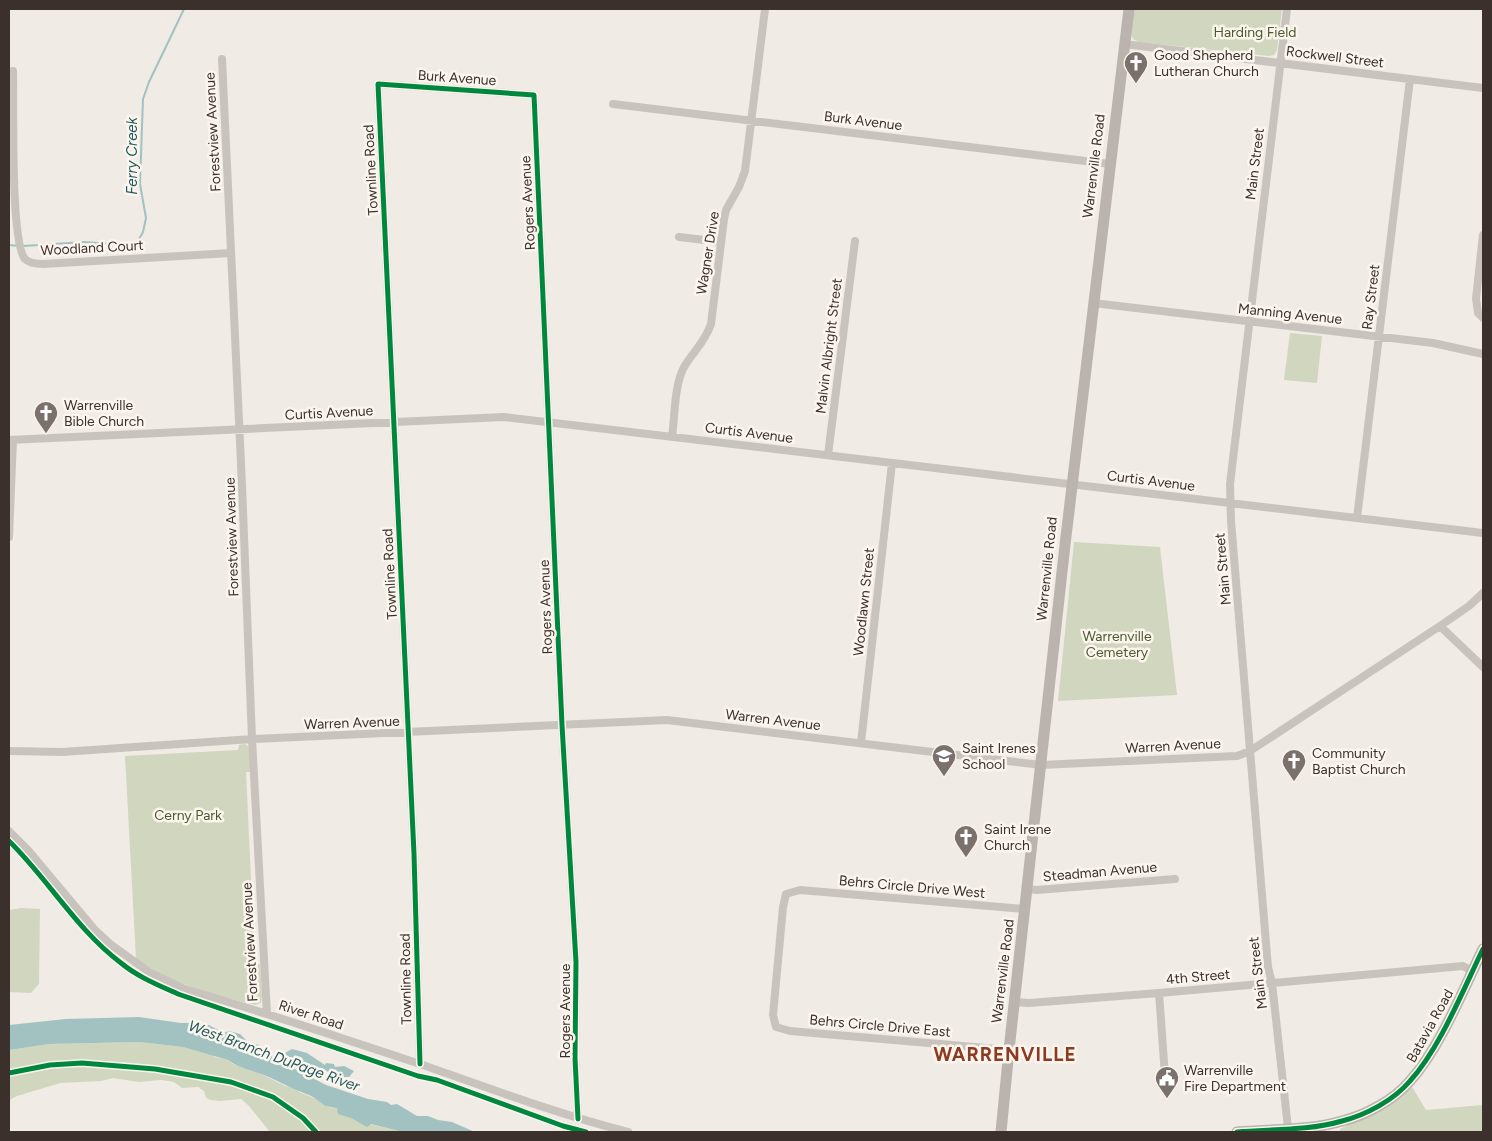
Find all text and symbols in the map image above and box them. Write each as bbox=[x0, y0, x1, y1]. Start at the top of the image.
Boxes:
park label: Harding Field bbox=[1213, 24, 1297, 41]
street label: Rockwell Street bbox=[1285, 43, 1385, 71]
place label: Good Shepherd Lutheran Church bbox=[1154, 47, 1259, 80]
church icon: Good Shepherd Lutheran Church bbox=[1123, 50, 1149, 84]
street label: Burk Avenue bbox=[417, 67, 497, 89]
street label: Forestview Avenue bbox=[201, 71, 225, 192]
street label: Burk Avenue bbox=[823, 108, 903, 134]
street label: Warrenville Road bbox=[1079, 113, 1109, 219]
water label: Ferry Creek bbox=[123, 116, 141, 195]
street label: Townline Road bbox=[360, 124, 382, 216]
street label: Main Street bbox=[1242, 127, 1268, 201]
street label: Rogers Avenue bbox=[517, 155, 539, 251]
street label: Wagner Drive bbox=[693, 210, 723, 296]
street label: Woodland Court bbox=[40, 237, 144, 259]
street label: Ray Street bbox=[1359, 263, 1383, 331]
street label: Malvin Albright Street bbox=[812, 277, 846, 415]
street label: Manning Avenue bbox=[1237, 300, 1343, 328]
place label: Warrenville Bible Church bbox=[64, 397, 144, 430]
church icon: Warrenville Bible Church bbox=[33, 400, 59, 434]
street label: Curtis Avenue bbox=[284, 402, 374, 424]
street label: Curtis Avenue bbox=[704, 419, 794, 447]
street label: Curtis Avenue bbox=[1106, 467, 1196, 495]
street label: Forestview Avenue bbox=[221, 477, 243, 597]
street label: Warrenville Road bbox=[1033, 516, 1061, 622]
street label: Townline Road bbox=[379, 528, 401, 620]
street label: Main Street bbox=[1211, 532, 1235, 606]
street label: Woodlawn Street bbox=[850, 547, 878, 657]
street label: Rogers Avenue bbox=[536, 559, 556, 655]
park label: Warrenville Cemetery bbox=[1082, 628, 1152, 661]
street label: Warren Avenue bbox=[724, 706, 822, 734]
street label: Warren Avenue bbox=[304, 713, 400, 733]
street label: Warren Avenue bbox=[1125, 735, 1222, 757]
place label: Saint Irenes School bbox=[962, 740, 1036, 773]
school or university icon: Saint Irenes School bbox=[931, 743, 957, 777]
place label: Community Baptist Church bbox=[1312, 745, 1406, 778]
church icon: Community Baptist Church bbox=[1281, 748, 1307, 782]
park label: Cerny Park bbox=[154, 807, 222, 824]
place label: Saint Irene Church bbox=[984, 821, 1052, 854]
church icon: Saint Irene Church bbox=[953, 824, 979, 858]
street label: Steadman Avenue bbox=[1042, 859, 1158, 885]
street label: Behrs Circle Drive West bbox=[838, 872, 986, 902]
street label: Forestview Avenue bbox=[238, 881, 262, 1002]
street label: Warrenville Road bbox=[988, 918, 1018, 1024]
street label: Townline Road bbox=[397, 933, 415, 1025]
street label: Main Street bbox=[1245, 936, 1271, 1010]
street label: Rogers Avenue bbox=[557, 963, 574, 1058]
street label: 4th Street bbox=[1165, 966, 1231, 988]
street label: Batavia Road bbox=[1403, 986, 1457, 1066]
street label: River Road bbox=[276, 997, 346, 1033]
street label: Behrs Circle Drive East bbox=[809, 1011, 951, 1041]
water label: West Branch DuPage River bbox=[186, 1017, 363, 1096]
district label: WARRENVILLE bbox=[933, 1043, 1077, 1066]
place label: Warrenville Fire Department bbox=[1184, 1062, 1286, 1095]
public building icon: Warrenville Fire Department bbox=[1154, 1065, 1180, 1099]

